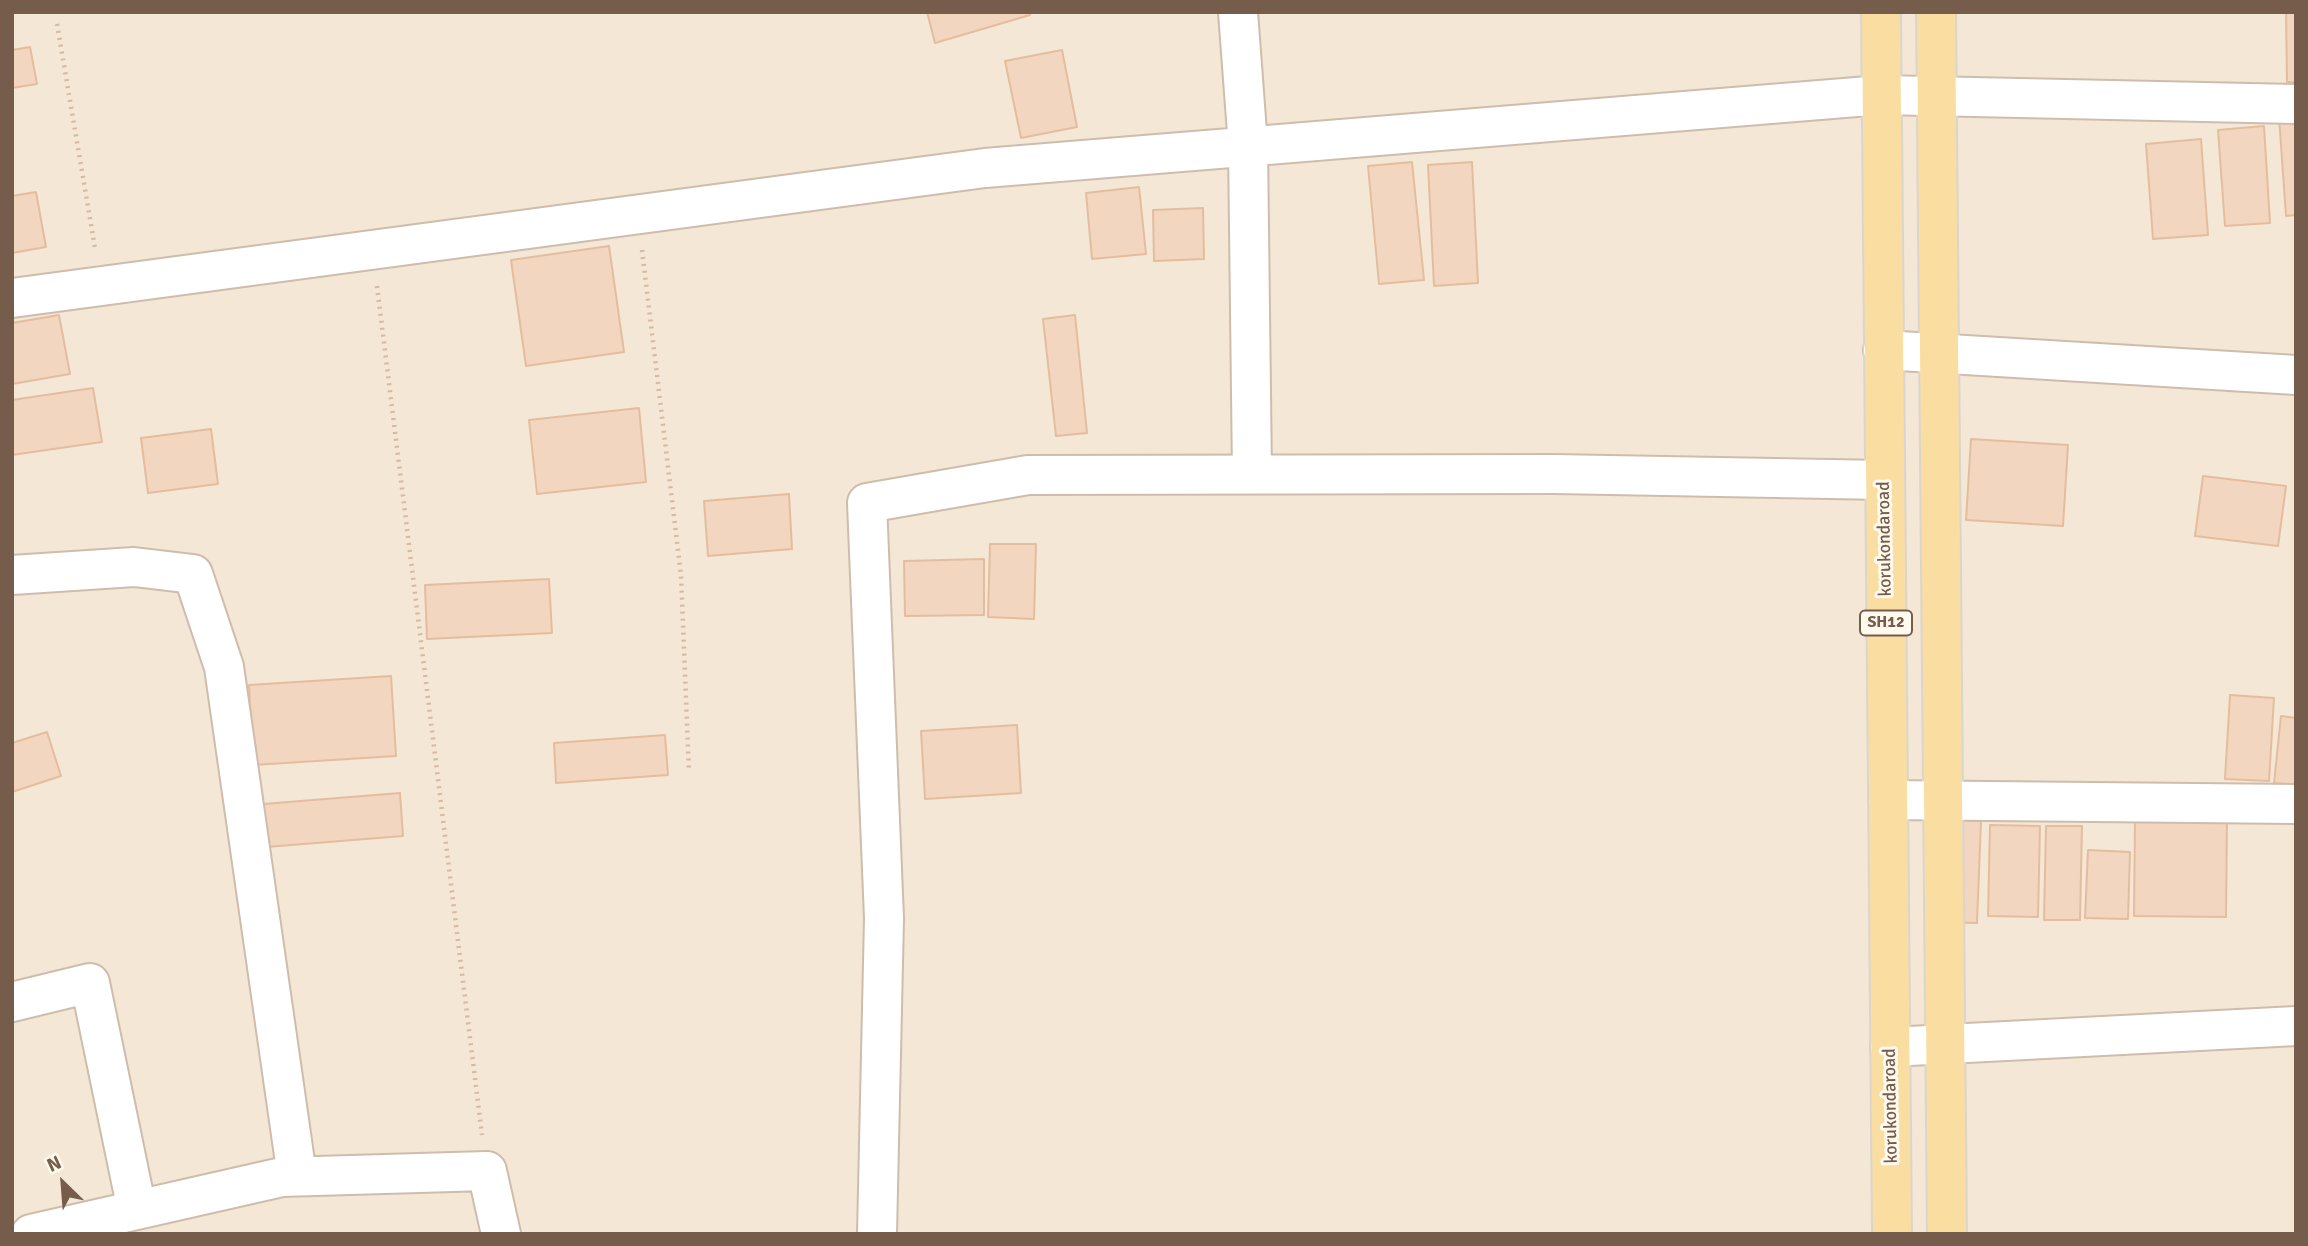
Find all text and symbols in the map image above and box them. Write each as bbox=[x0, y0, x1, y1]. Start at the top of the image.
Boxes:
street label: korukondaroad bbox=[1873, 481, 1897, 597]
road number: SH12 bbox=[1860, 610, 1912, 636]
street label: korukondaroad bbox=[1879, 1048, 1903, 1164]
north arrow bbox=[28, 1148, 98, 1218]
text: N bbox=[43, 1150, 65, 1178]

